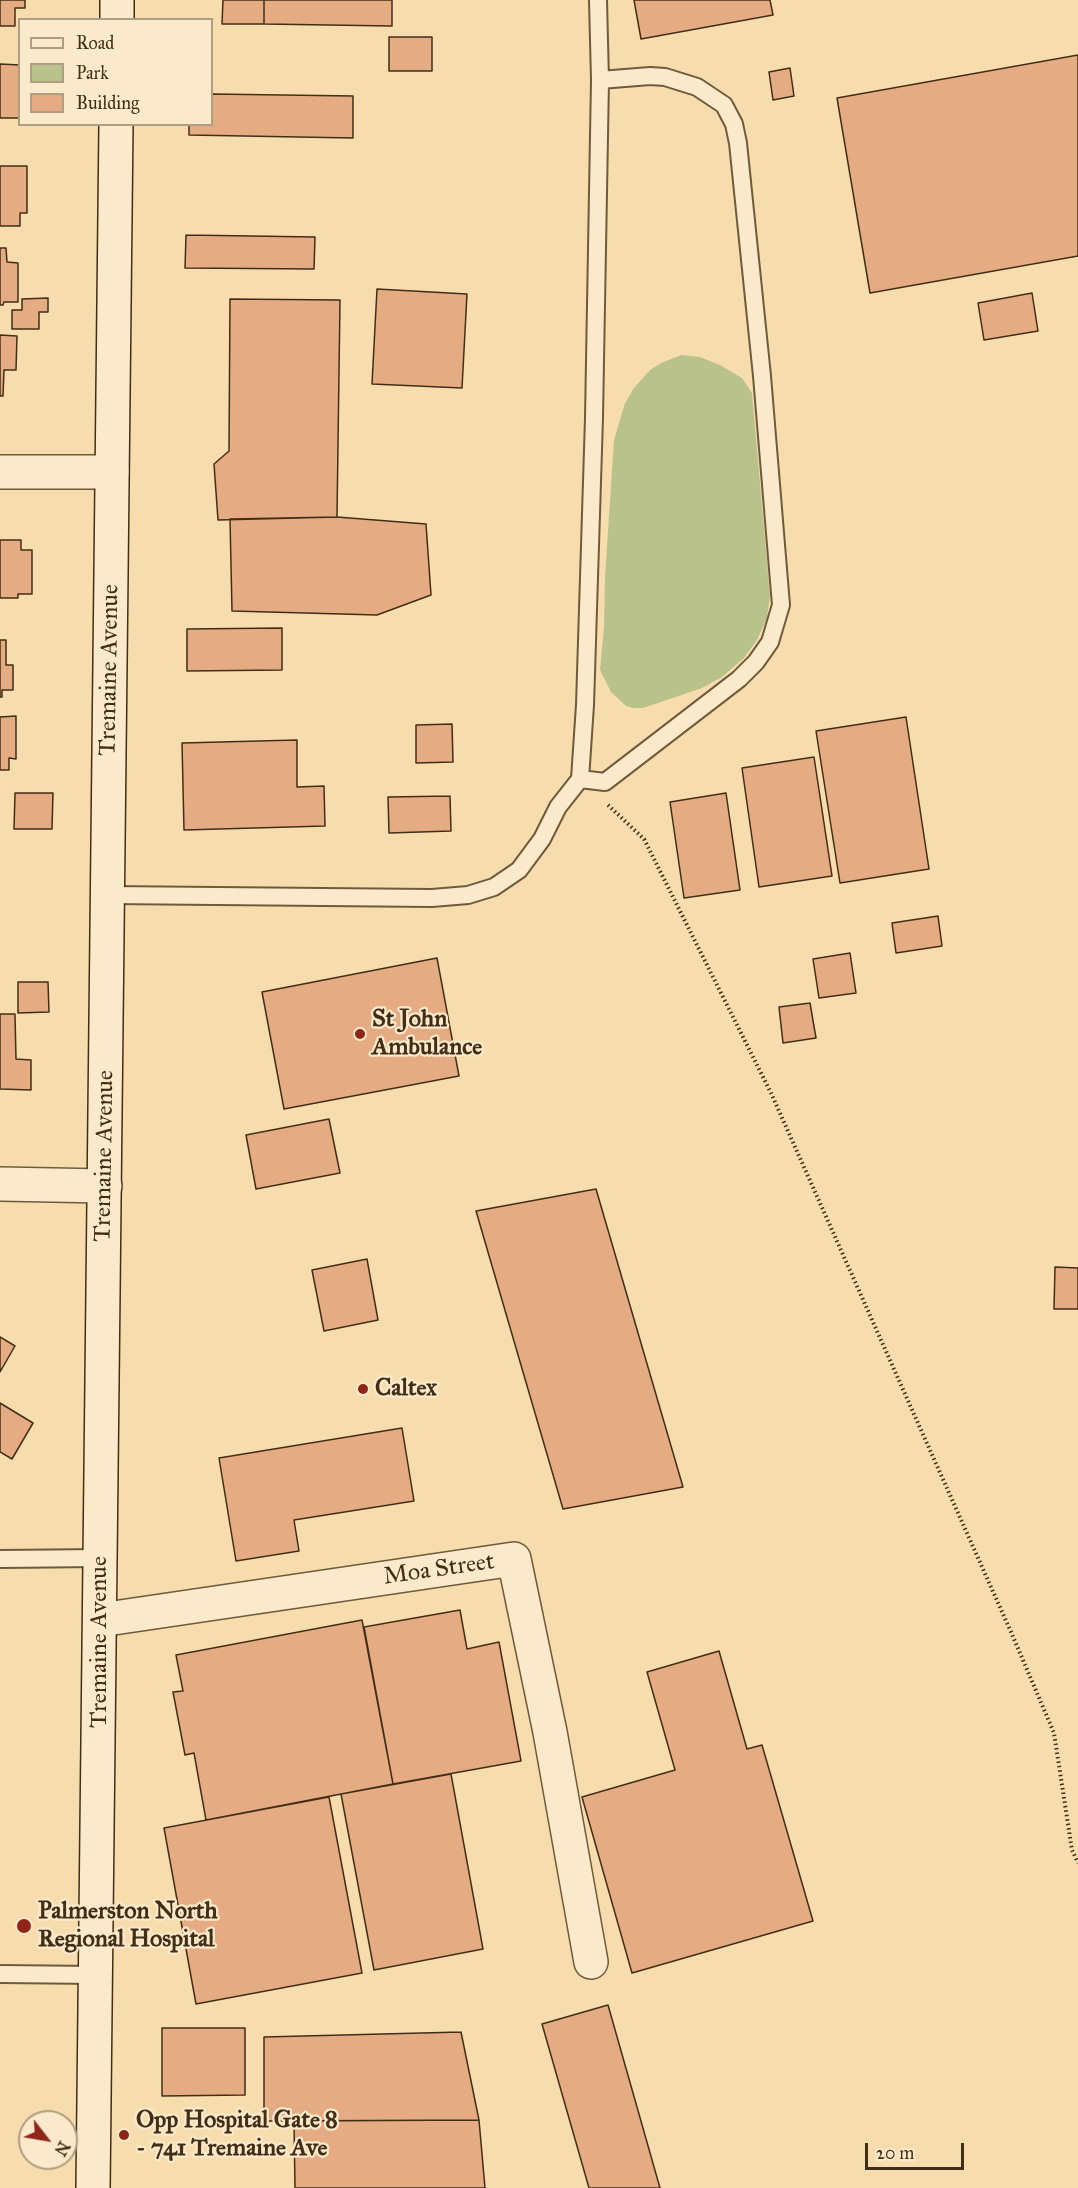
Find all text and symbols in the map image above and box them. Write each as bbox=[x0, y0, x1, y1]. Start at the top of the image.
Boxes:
legend bbox=[18, 18, 213, 126]
text: Road bbox=[76, 32, 114, 54]
text: Park bbox=[76, 62, 109, 84]
text: Building bbox=[76, 92, 139, 114]
street label: Tremaine Avenue bbox=[94, 584, 126, 756]
place label: St John Ambulance bbox=[372, 1006, 482, 1062]
marker: St John Ambulance bbox=[353, 1027, 367, 1041]
street label: Tremaine Avenue bbox=[89, 1070, 121, 1242]
place label: Caltex bbox=[375, 1375, 437, 1403]
marker: Caltex bbox=[356, 1382, 370, 1396]
street label: Moa Street bbox=[382, 1548, 496, 1592]
street label: Tremaine Avenue bbox=[86, 1556, 114, 1728]
place label: Palmerston North Regional Hospital bbox=[38, 1898, 218, 1954]
marker: Palmerston North Regional Hospital bbox=[15, 1917, 33, 1935]
place label: Opp Hospital Gate 8 - 741 Tremaine Ave bbox=[136, 2107, 338, 2163]
north arrow bbox=[18, 2110, 78, 2170]
marker: Opp Hospital Gate 8 - 741 Tremaine Ave bbox=[117, 2128, 131, 2142]
scale bar bbox=[868, 2131, 967, 2169]
text: N bbox=[51, 2138, 74, 2159]
text: 20 m bbox=[876, 2142, 914, 2164]

